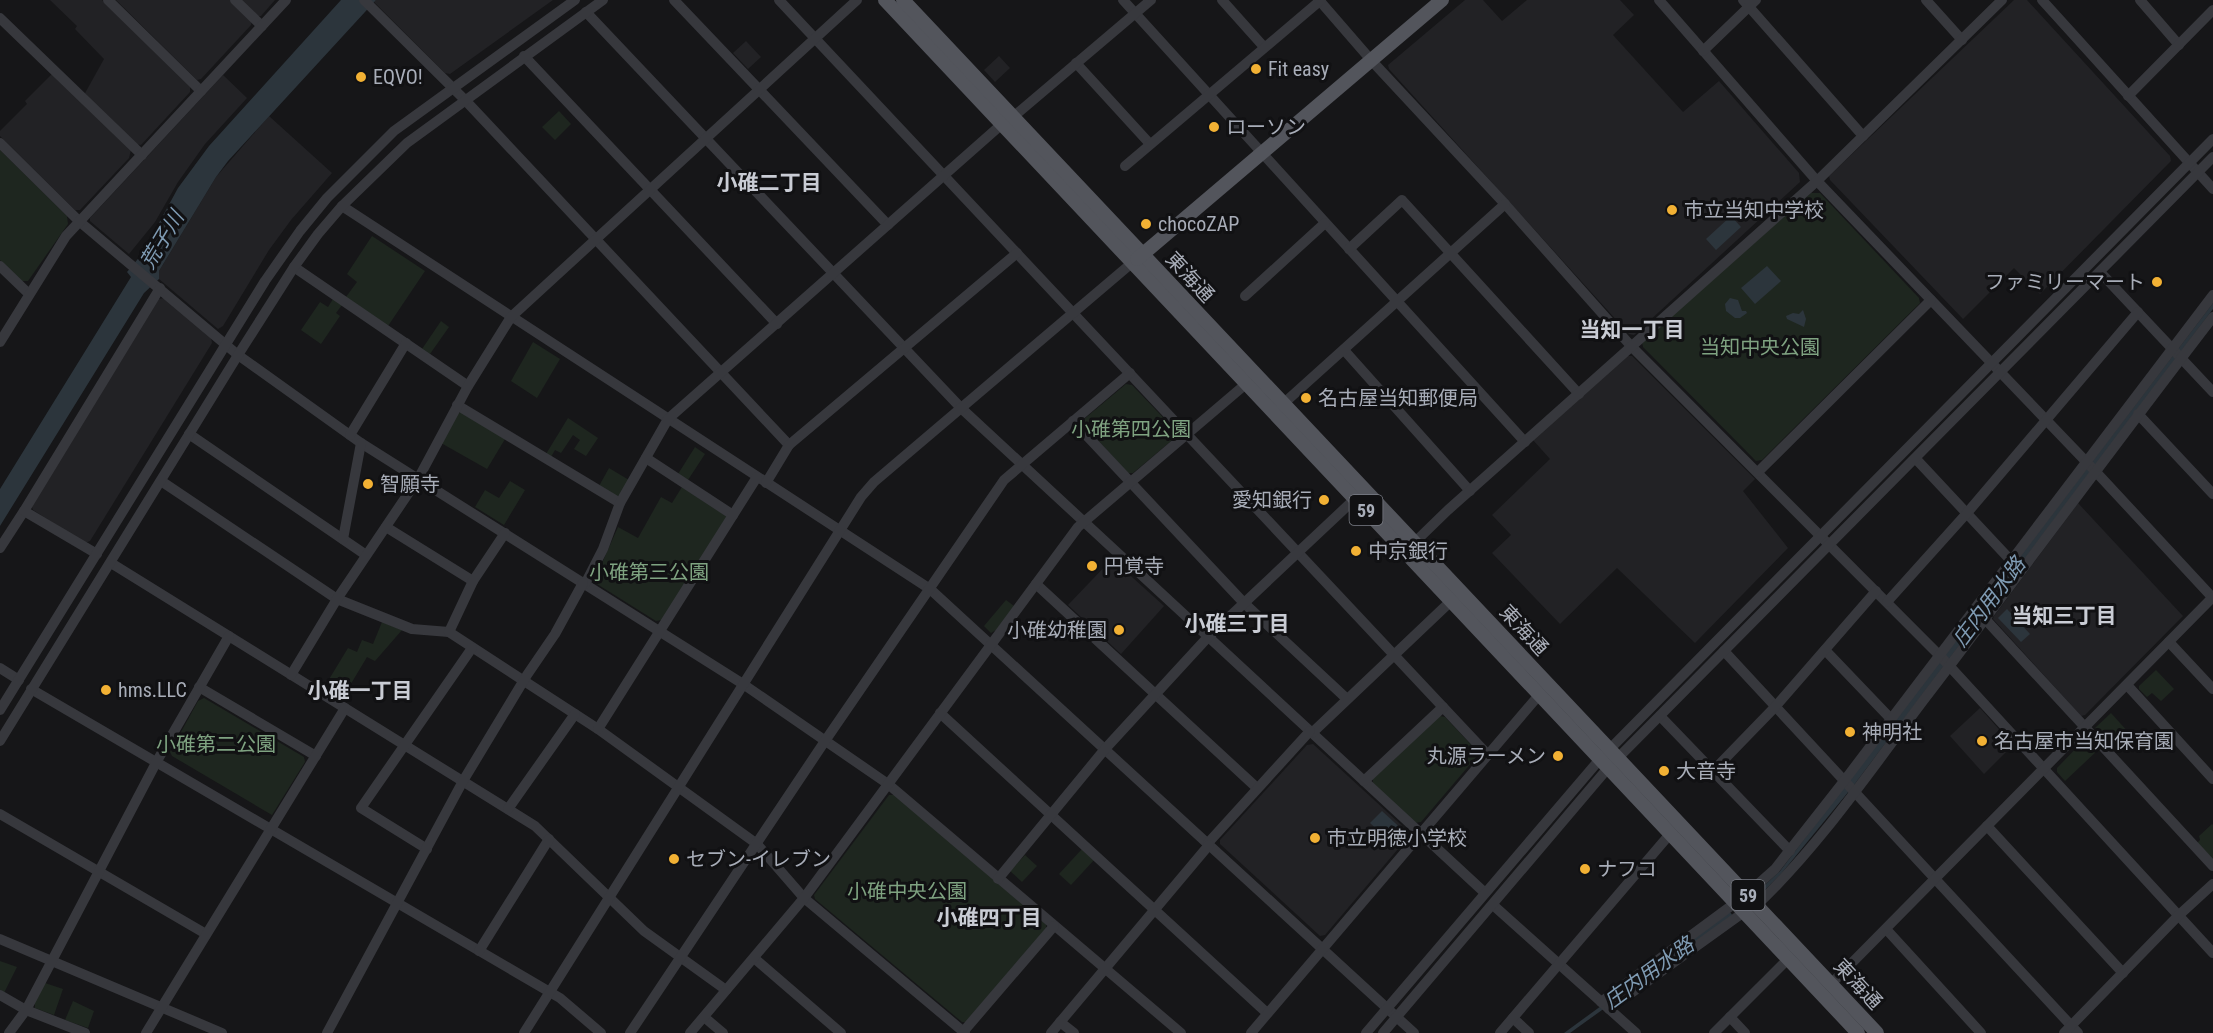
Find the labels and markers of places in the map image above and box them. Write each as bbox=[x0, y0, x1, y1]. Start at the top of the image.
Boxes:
place label: Fit easy bbox=[1268, 57, 1329, 81]
marker: Fit easy bbox=[1249, 62, 1263, 76]
place label: EQVO! bbox=[373, 65, 423, 89]
marker: EQVO! bbox=[354, 70, 368, 84]
place label: ローソン bbox=[1226, 115, 1306, 139]
marker: ローソン bbox=[1207, 120, 1221, 134]
place label: 市立当知中学校 bbox=[1684, 198, 1824, 222]
marker: 市立当知中学校 bbox=[1665, 203, 1679, 217]
place label: chocoZAP bbox=[1158, 212, 1239, 236]
marker: chocoZAP bbox=[1139, 217, 1153, 231]
place label: ファミリーマート bbox=[1985, 270, 2145, 294]
marker: ファミリーマート bbox=[2150, 275, 2164, 289]
place label: 名古屋当知郵便局 bbox=[1318, 386, 1478, 410]
marker: 名古屋当知郵便局 bbox=[1299, 391, 1313, 405]
place label: 智願寺 bbox=[380, 472, 440, 496]
marker: 智願寺 bbox=[361, 477, 375, 491]
place label: 愛知銀行 bbox=[1232, 488, 1312, 512]
marker: 愛知銀行 bbox=[1317, 493, 1331, 507]
place label: 中京銀行 bbox=[1368, 539, 1448, 563]
marker: 中京銀行 bbox=[1349, 544, 1363, 558]
place label: 円覚寺 bbox=[1104, 554, 1164, 578]
marker: 円覚寺 bbox=[1085, 559, 1099, 573]
place label: 小碓幼稚園 bbox=[1007, 618, 1107, 642]
marker: 小碓幼稚園 bbox=[1112, 623, 1126, 637]
place label: hms.LLC bbox=[118, 678, 187, 702]
marker: hms.LLC bbox=[99, 683, 113, 697]
place label: 神明社 bbox=[1862, 720, 1922, 744]
marker: 神明社 bbox=[1843, 725, 1857, 739]
place label: 名古屋市当知保育園 bbox=[1994, 729, 2174, 753]
marker: 名古屋市当知保育園 bbox=[1975, 734, 1989, 748]
place label: 丸源ラーメン bbox=[1427, 744, 1546, 768]
marker: 丸源ラーメン bbox=[1551, 749, 1565, 763]
place label: 大音寺 bbox=[1676, 759, 1736, 783]
marker: 大音寺 bbox=[1657, 764, 1671, 778]
place label: 市立明徳小学校 bbox=[1327, 826, 1467, 850]
marker: 市立明徳小学校 bbox=[1308, 831, 1322, 845]
place label: セブン-イレブン bbox=[686, 847, 831, 871]
marker: セブン-イレブン bbox=[667, 852, 681, 866]
place label: ナフコ bbox=[1597, 857, 1657, 881]
marker: ナフコ bbox=[1578, 862, 1592, 876]

